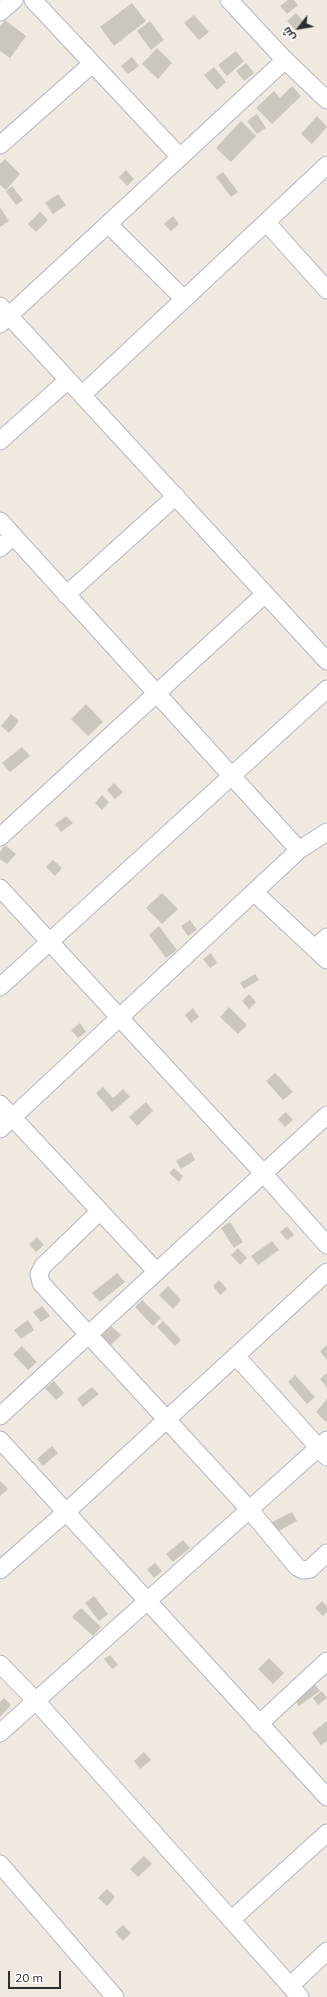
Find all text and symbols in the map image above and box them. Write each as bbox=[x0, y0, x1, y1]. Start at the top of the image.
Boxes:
north arrow bbox=[279, 8, 319, 48]
text: ش bbox=[279, 25, 298, 44]
scale bar bbox=[10, 1963, 63, 1989]
text: 20 m bbox=[15, 1970, 43, 1985]

